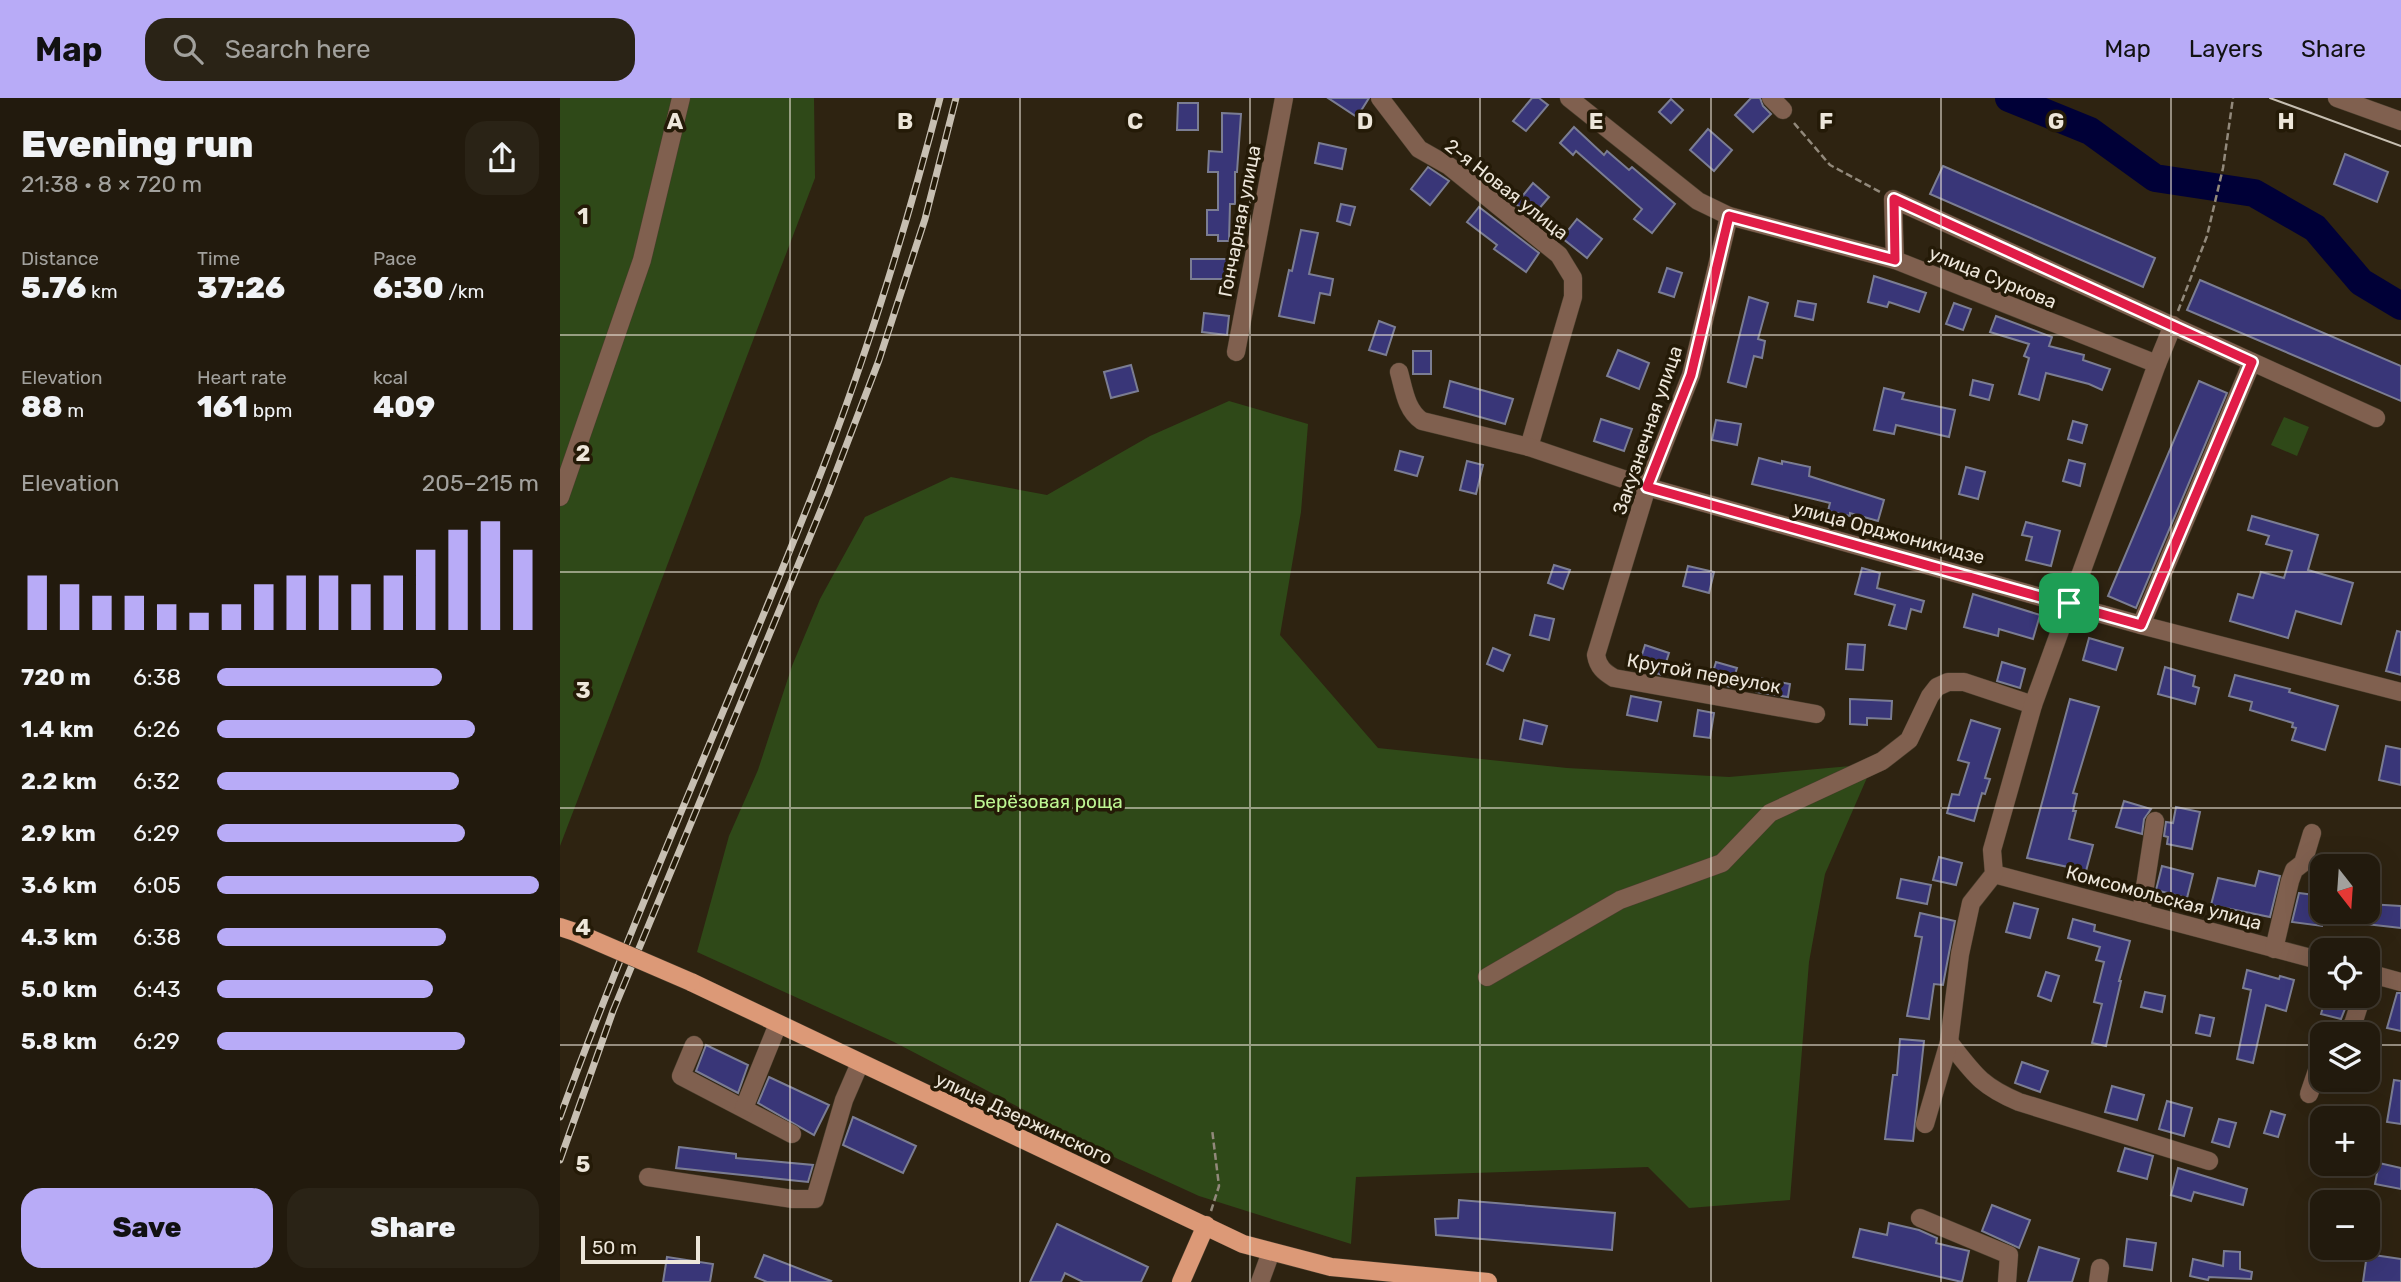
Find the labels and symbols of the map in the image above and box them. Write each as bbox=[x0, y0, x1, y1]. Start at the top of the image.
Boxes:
text: A bbox=[667, 107, 684, 135]
text: B bbox=[897, 107, 913, 135]
text: C bbox=[1127, 107, 1143, 135]
text: D bbox=[1357, 107, 1373, 135]
text: E bbox=[1589, 107, 1603, 135]
text: F bbox=[1819, 107, 1833, 135]
text: G bbox=[2048, 107, 2064, 135]
text: H bbox=[2277, 107, 2295, 135]
street label: 2-я Новая улица bbox=[1440, 134, 1573, 245]
street label: Гончарная улица bbox=[1214, 143, 1265, 299]
text: 1 bbox=[577, 202, 589, 230]
street label: улица Суркова bbox=[1926, 241, 2060, 314]
street label: Закузнечная улица bbox=[1608, 343, 1687, 518]
text: 2 bbox=[576, 439, 590, 467]
street label: улица Орджоникидзе bbox=[1790, 496, 1987, 569]
pin bbox=[2039, 573, 2099, 633]
street label: Крутой переулок bbox=[1625, 649, 1783, 698]
text: 3 bbox=[575, 676, 591, 704]
park label: Берёзовая роща bbox=[973, 790, 1123, 813]
north arrow bbox=[2310, 854, 2380, 924]
street label: Комсомольская улица bbox=[2063, 860, 2264, 935]
text: 4 bbox=[575, 913, 591, 941]
street label: улица Дзержинского bbox=[932, 1067, 1116, 1170]
text: 5 bbox=[576, 1150, 591, 1178]
scale bar bbox=[581, 1233, 700, 1265]

